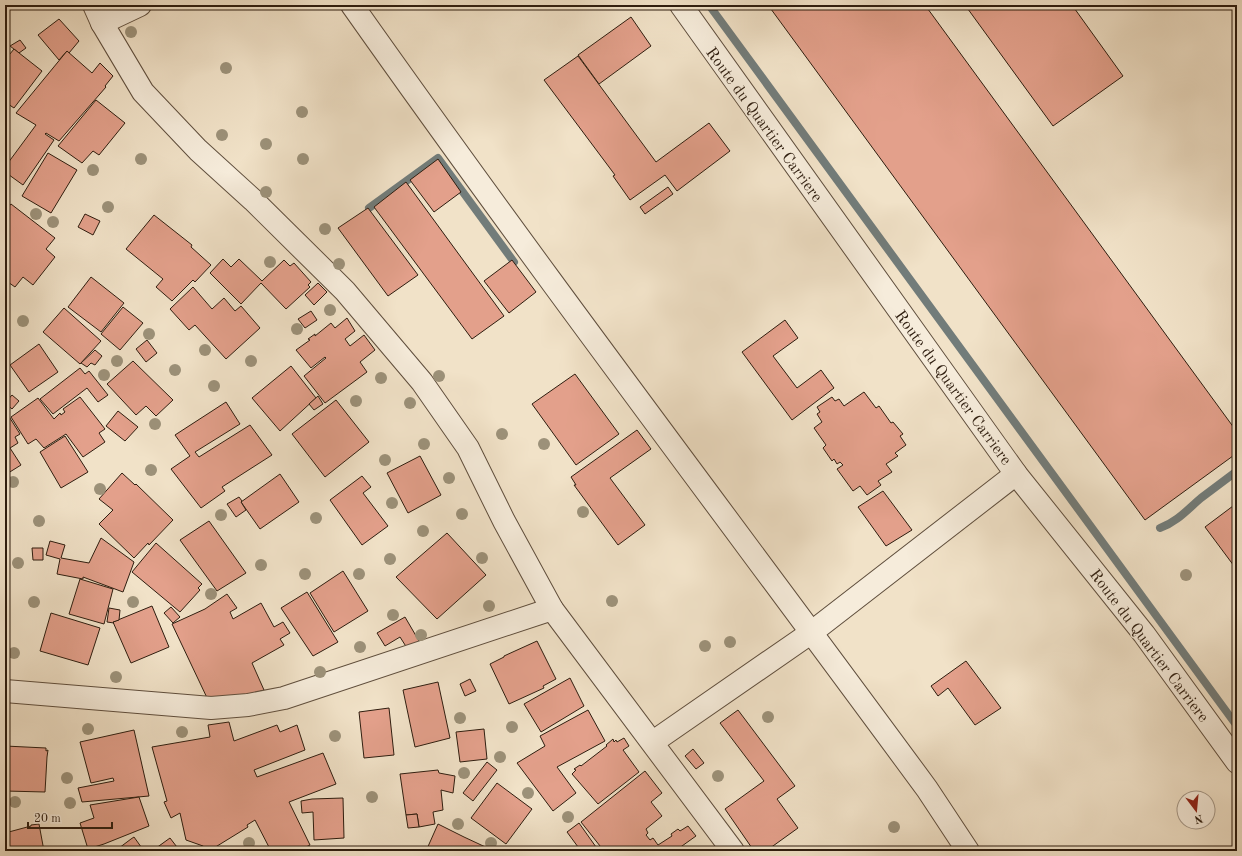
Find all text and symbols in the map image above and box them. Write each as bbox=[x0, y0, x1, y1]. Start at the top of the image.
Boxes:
street label: Route du Quartier Carriere bbox=[702, 45, 825, 205]
street label: Route du Quartier Carriere bbox=[891, 308, 1014, 468]
street label: Route du Quartier Carriere bbox=[1086, 567, 1211, 726]
north arrow bbox=[1176, 790, 1216, 830]
scale bar bbox=[28, 804, 112, 830]
text: N bbox=[1192, 812, 1204, 825]
text: 20 m bbox=[34, 813, 61, 825]

